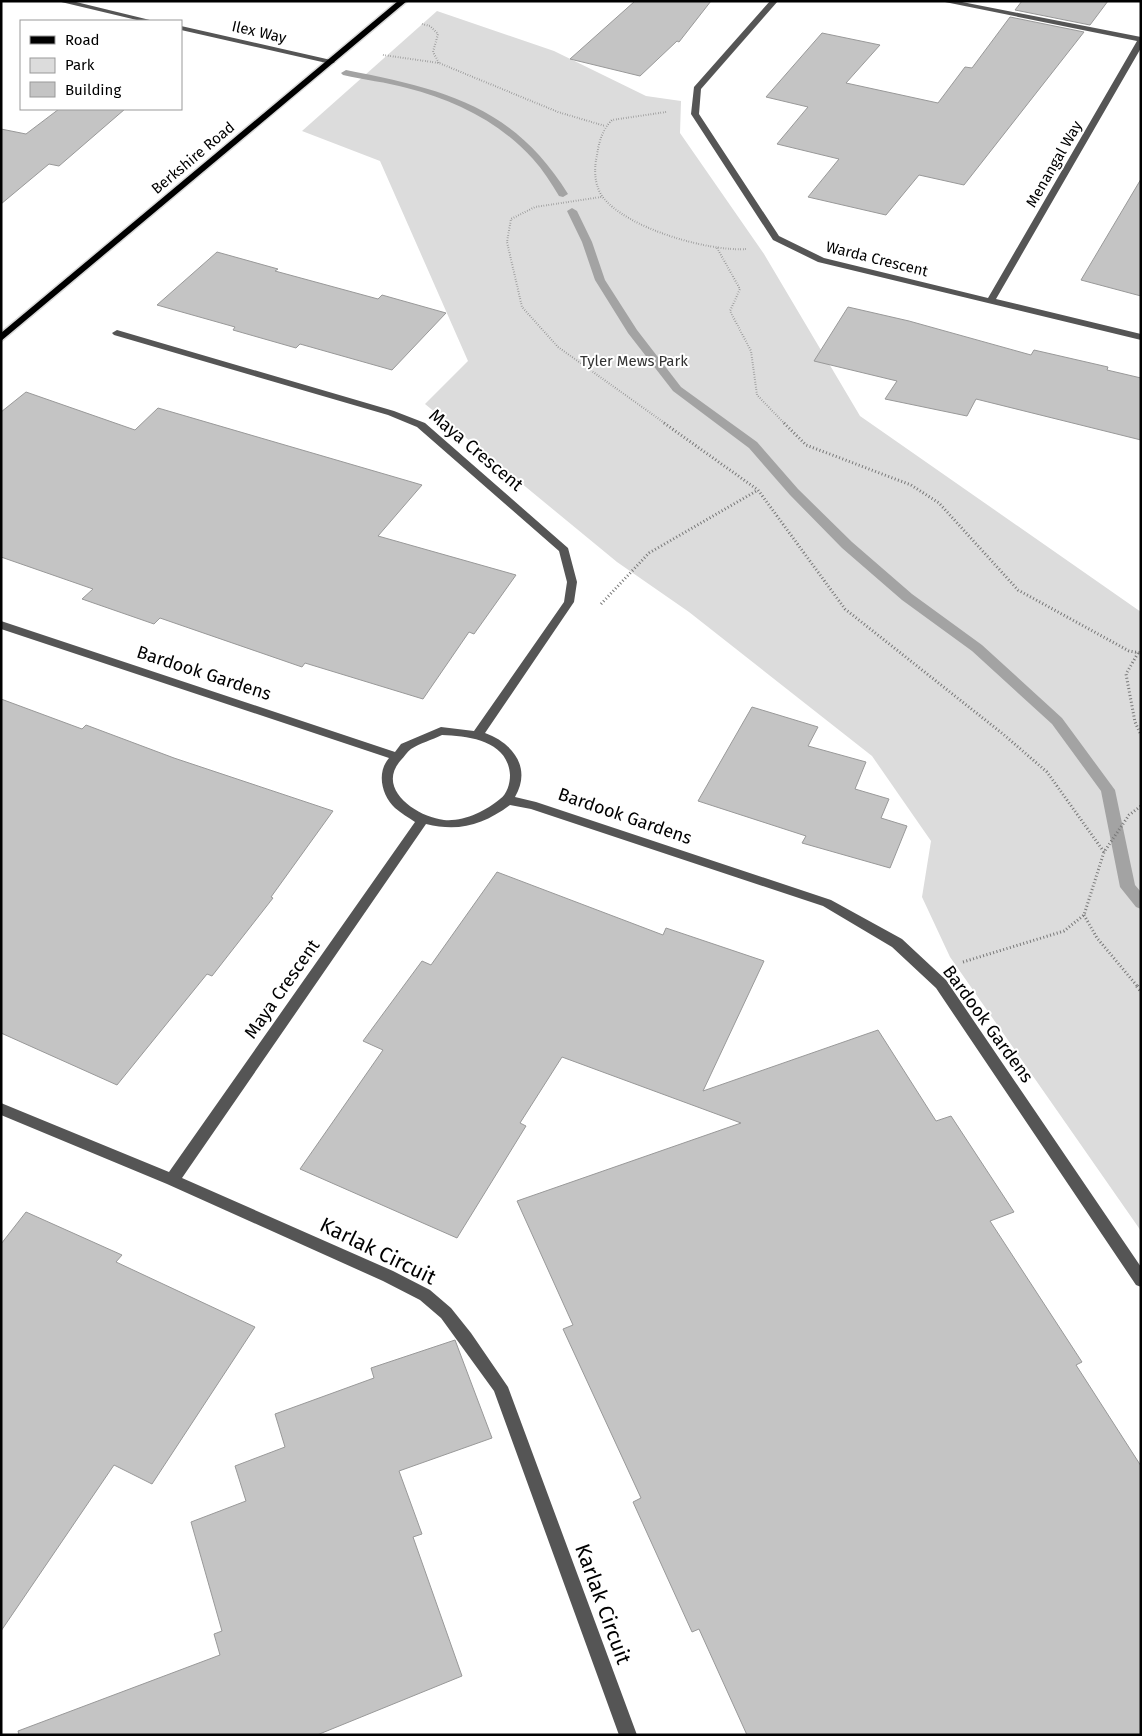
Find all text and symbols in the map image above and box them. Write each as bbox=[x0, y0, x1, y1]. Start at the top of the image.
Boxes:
street label: Ilex Way bbox=[230, 17, 289, 47]
legend bbox=[20, 20, 182, 110]
text: Road bbox=[65, 31, 100, 49]
text: Park bbox=[65, 56, 95, 74]
text: Building bbox=[65, 81, 121, 99]
street label: Menangal Way bbox=[1022, 117, 1086, 210]
street label: Berkshire Road bbox=[148, 118, 238, 198]
street label: Warda Crescent bbox=[824, 238, 930, 281]
park label: Tyler Mews Park bbox=[580, 352, 688, 370]
street label: Maya Crescent bbox=[424, 404, 528, 496]
street label: Bardook Gardens bbox=[134, 641, 274, 705]
street label: Bardook Gardens bbox=[555, 783, 695, 849]
street label: Maya Crescent bbox=[240, 935, 325, 1043]
street label: Bardook Gardens bbox=[938, 961, 1038, 1087]
street label: Karlak Circuit bbox=[316, 1212, 441, 1291]
street label: Karlak Circuit bbox=[569, 1540, 637, 1668]

